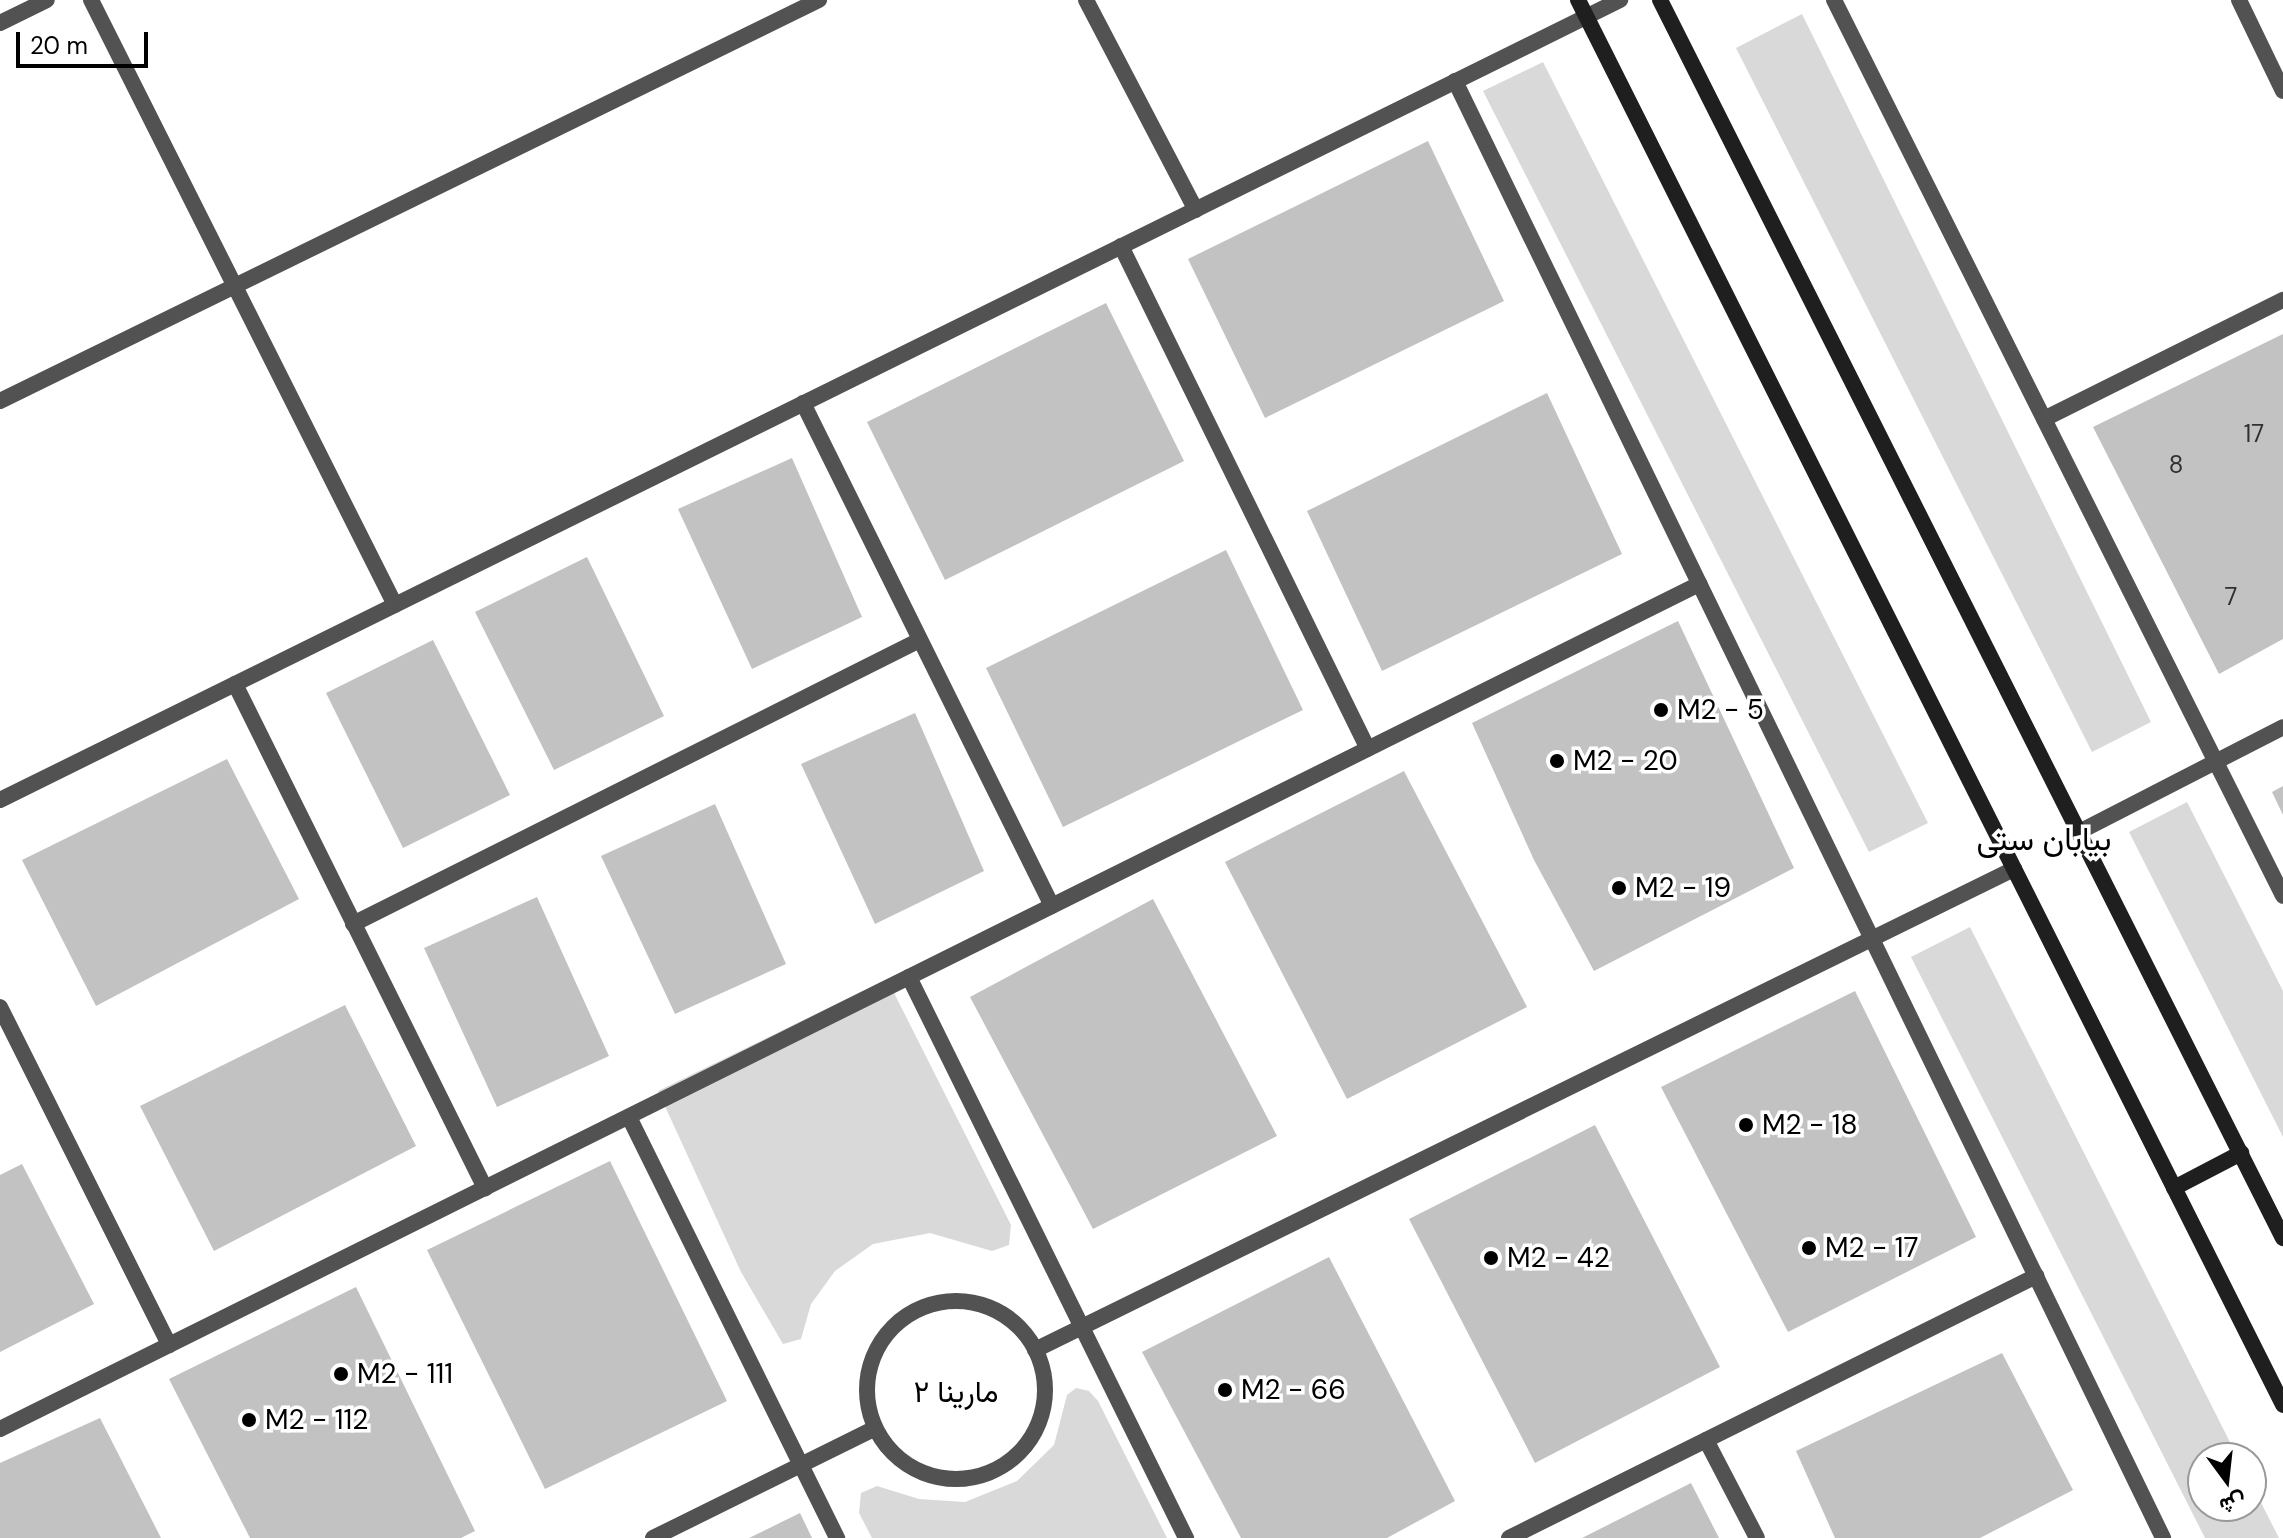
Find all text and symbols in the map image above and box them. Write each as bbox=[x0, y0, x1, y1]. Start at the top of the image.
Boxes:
scale bar bbox=[20, 16, 152, 66]
text: 20 m bbox=[30, 30, 88, 61]
house number: 17 bbox=[2244, 420, 2264, 448]
house number: 8 bbox=[2169, 451, 2183, 479]
house number: 7 bbox=[2225, 583, 2237, 611]
place label: M2 - 5 bbox=[1677, 693, 1764, 727]
marker: M2 - 5 bbox=[1652, 701, 1670, 719]
place label: M2 - 20 bbox=[1573, 744, 1678, 778]
marker: M2 - 20 bbox=[1548, 752, 1566, 770]
district label: بیابان ستی bbox=[1977, 820, 2111, 858]
place label: M2 - 19 bbox=[1635, 871, 1731, 905]
marker: M2 - 19 bbox=[1610, 879, 1628, 897]
place label: M2 - 18 bbox=[1762, 1108, 1857, 1142]
marker: M2 - 18 bbox=[1737, 1116, 1755, 1134]
place label: M2 - 17 bbox=[1825, 1231, 1918, 1265]
marker: M2 - 17 bbox=[1800, 1239, 1818, 1257]
place label: M2 - 42 bbox=[1507, 1241, 1610, 1275]
marker: M2 - 42 bbox=[1482, 1249, 1500, 1267]
place label: M2 - 111 bbox=[357, 1357, 453, 1391]
marker: M2 - 111 bbox=[332, 1365, 350, 1383]
place label: M2 - 66 bbox=[1241, 1373, 1346, 1407]
district label: مارینا ٢ bbox=[913, 1374, 999, 1410]
marker: M2 - 66 bbox=[1216, 1381, 1234, 1399]
place label: M2 - 112 bbox=[265, 1403, 368, 1437]
marker: M2 - 112 bbox=[240, 1411, 258, 1429]
north arrow bbox=[2187, 1442, 2267, 1522]
text: ش bbox=[2216, 1486, 2249, 1521]

